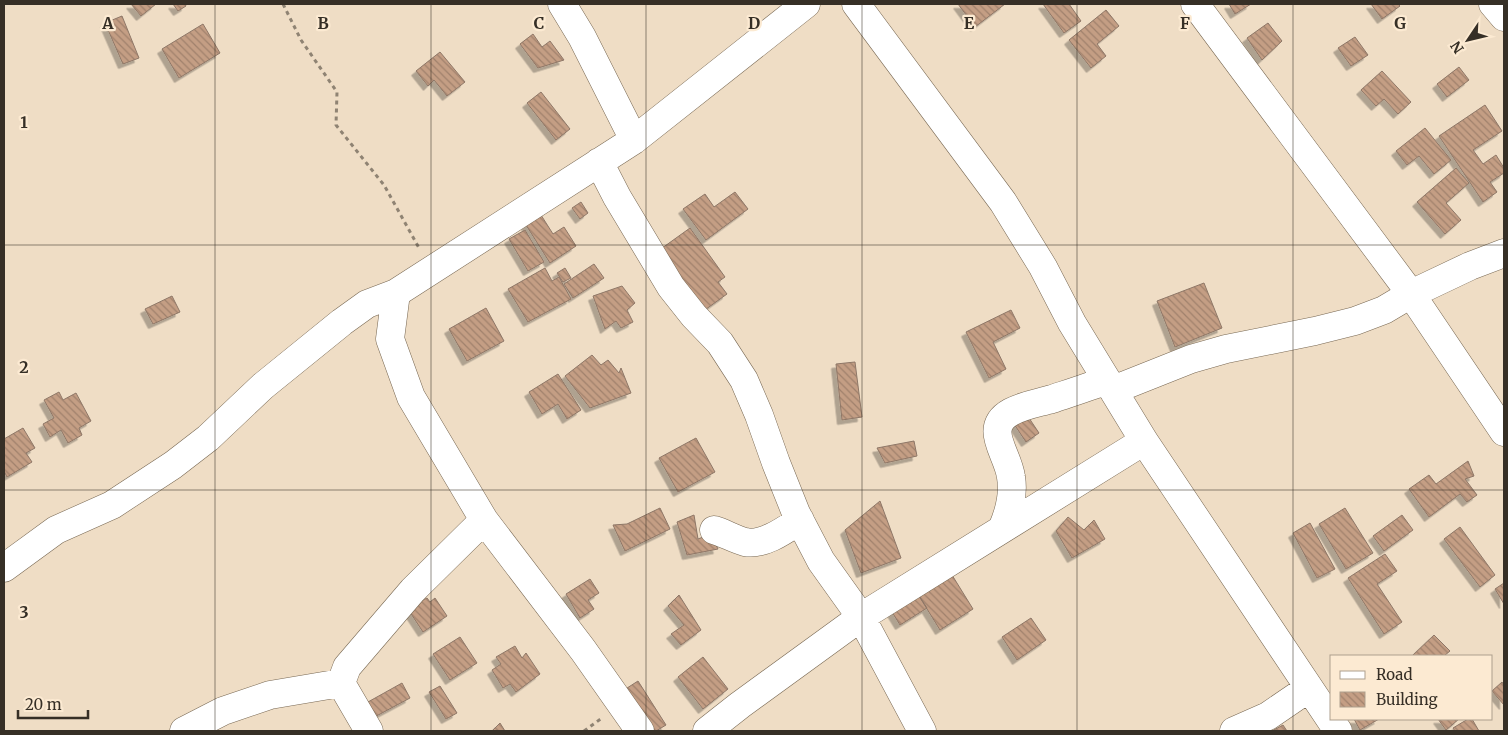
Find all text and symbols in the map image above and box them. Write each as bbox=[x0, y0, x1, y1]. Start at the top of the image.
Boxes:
text: A bbox=[101, 13, 114, 33]
text: B bbox=[317, 13, 329, 33]
text: C bbox=[534, 13, 544, 33]
text: D bbox=[748, 13, 760, 33]
text: E bbox=[964, 13, 975, 33]
text: F bbox=[1180, 13, 1190, 33]
text: G bbox=[1394, 13, 1406, 33]
north arrow bbox=[1443, 15, 1493, 65]
text: N bbox=[1447, 38, 1468, 57]
text: 1 bbox=[20, 112, 28, 132]
text: 2 bbox=[19, 357, 29, 377]
text: 3 bbox=[19, 602, 29, 622]
legend bbox=[1330, 655, 1493, 720]
text: Road bbox=[1376, 665, 1412, 684]
scale bar bbox=[18, 688, 88, 720]
text: Building bbox=[1376, 690, 1438, 709]
text: 20 m bbox=[25, 695, 62, 714]

